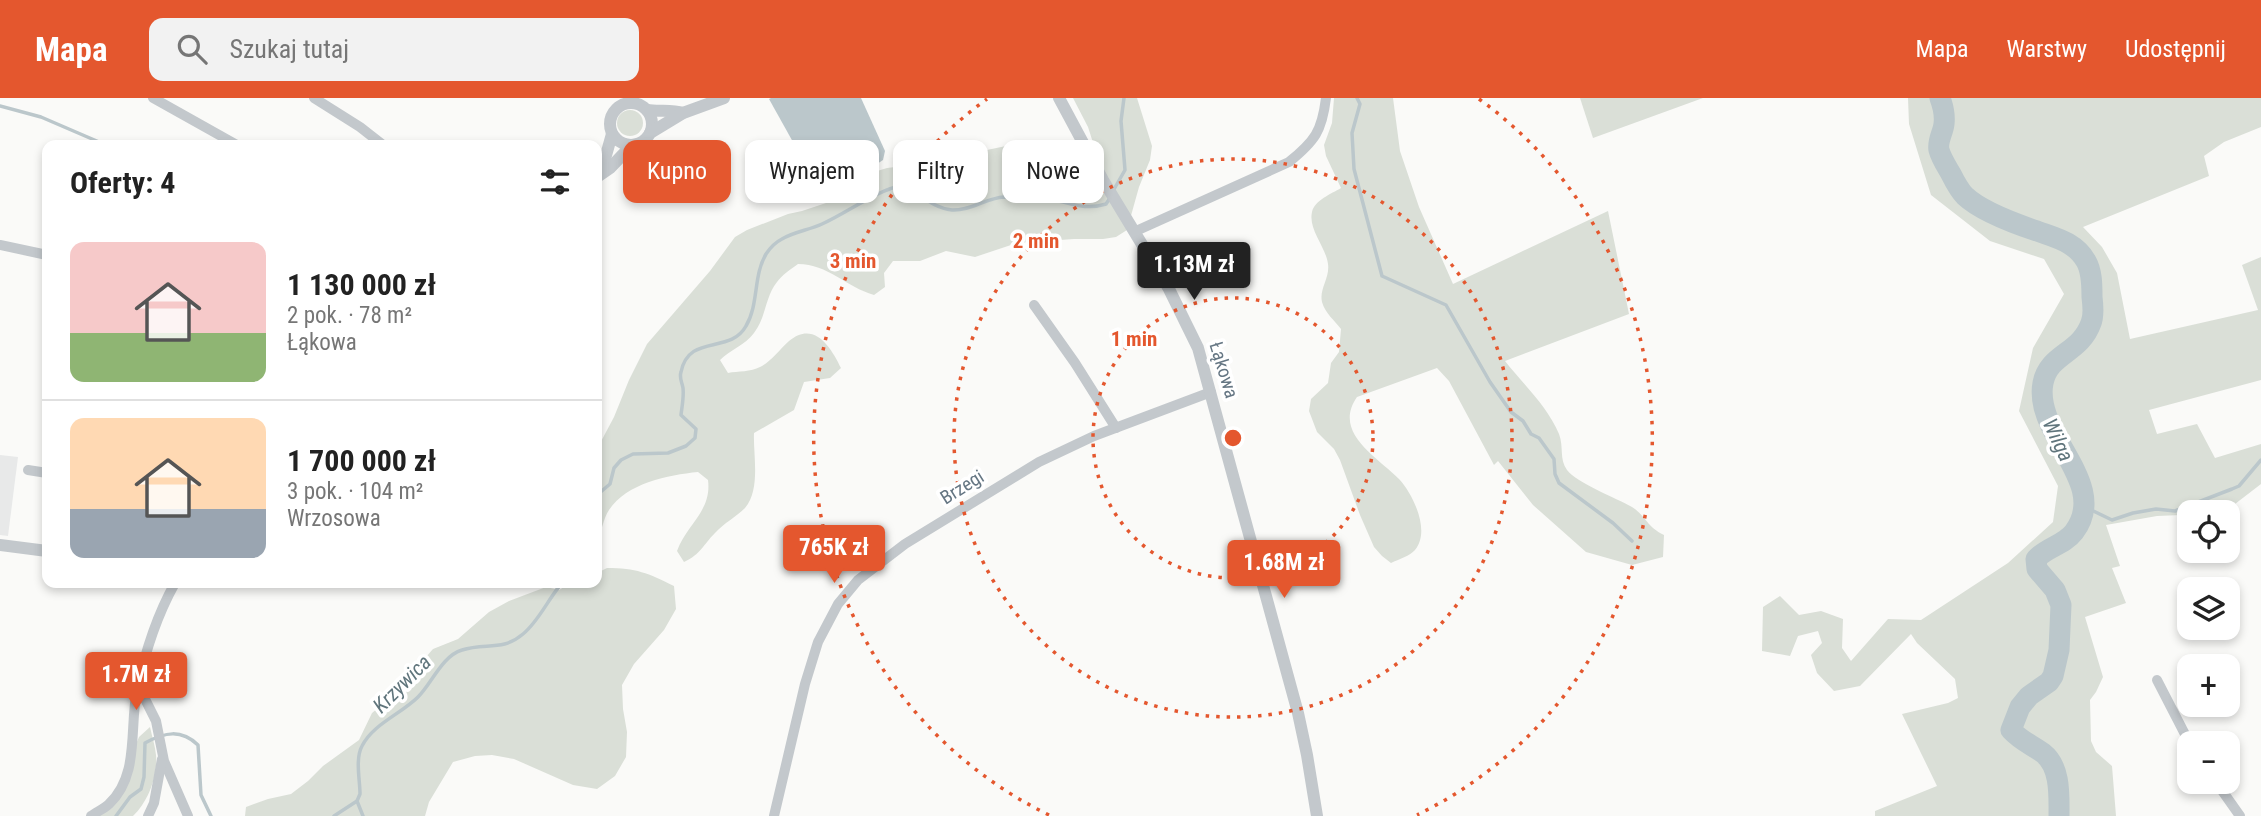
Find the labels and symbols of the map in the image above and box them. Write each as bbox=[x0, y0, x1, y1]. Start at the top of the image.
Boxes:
text: 2 min bbox=[1013, 229, 1059, 253]
pin: 1.13M zł bbox=[1122, 242, 1266, 302]
text: 3 min bbox=[830, 249, 876, 273]
text: 1 min bbox=[1111, 327, 1157, 351]
street label: Łąkowa bbox=[1205, 339, 1243, 401]
water label: Wilga bbox=[2038, 415, 2078, 465]
centre of rings bbox=[1221, 426, 1245, 450]
street label: Brzegi bbox=[936, 465, 988, 509]
pin: 765K zł bbox=[769, 526, 899, 585]
pin: 1.68M zł bbox=[1212, 540, 1356, 600]
water label: Krzywica bbox=[368, 650, 436, 718]
pin: 1.7M zł bbox=[71, 652, 201, 712]

